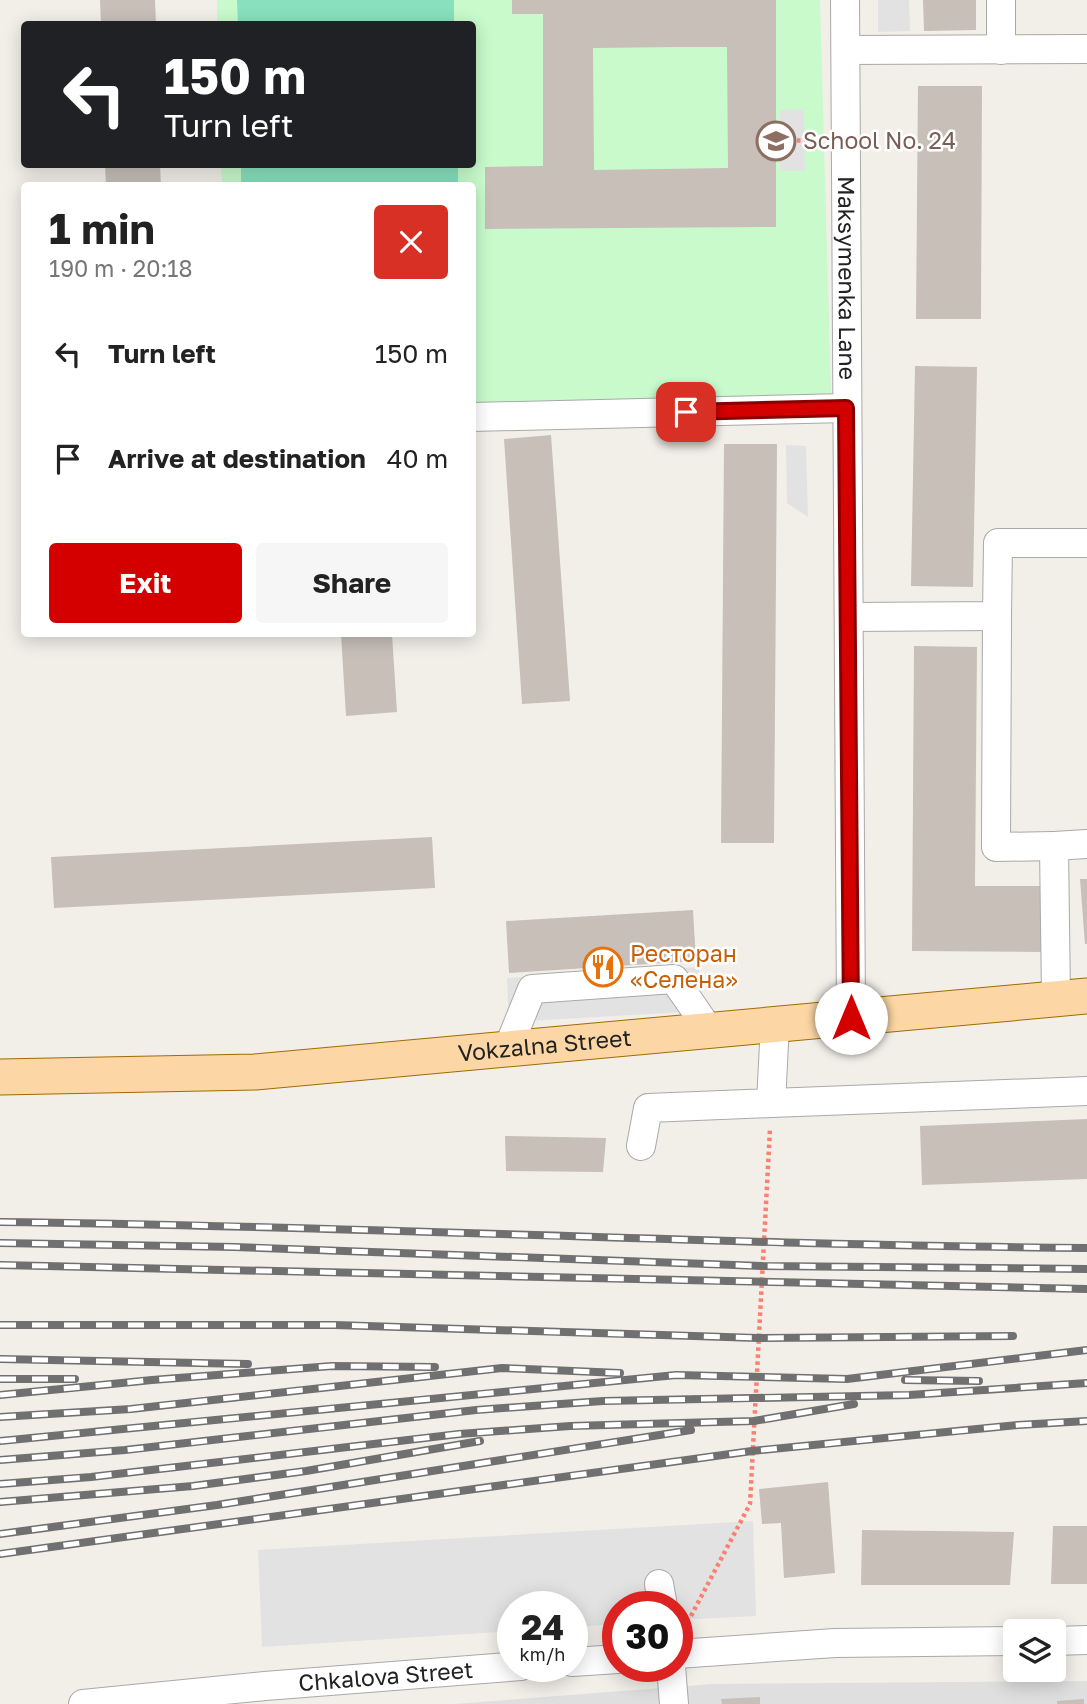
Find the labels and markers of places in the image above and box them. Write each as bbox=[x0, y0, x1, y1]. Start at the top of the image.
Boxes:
school or university icon: School No. 24 bbox=[755, 120, 797, 162]
place label: School No. 24 bbox=[803, 126, 956, 154]
pin bbox=[656, 382, 716, 442]
place label: Ресторан «Селена» bbox=[630, 939, 738, 993]
restaurant icon: Ресторан «Селена» bbox=[582, 946, 624, 988]

